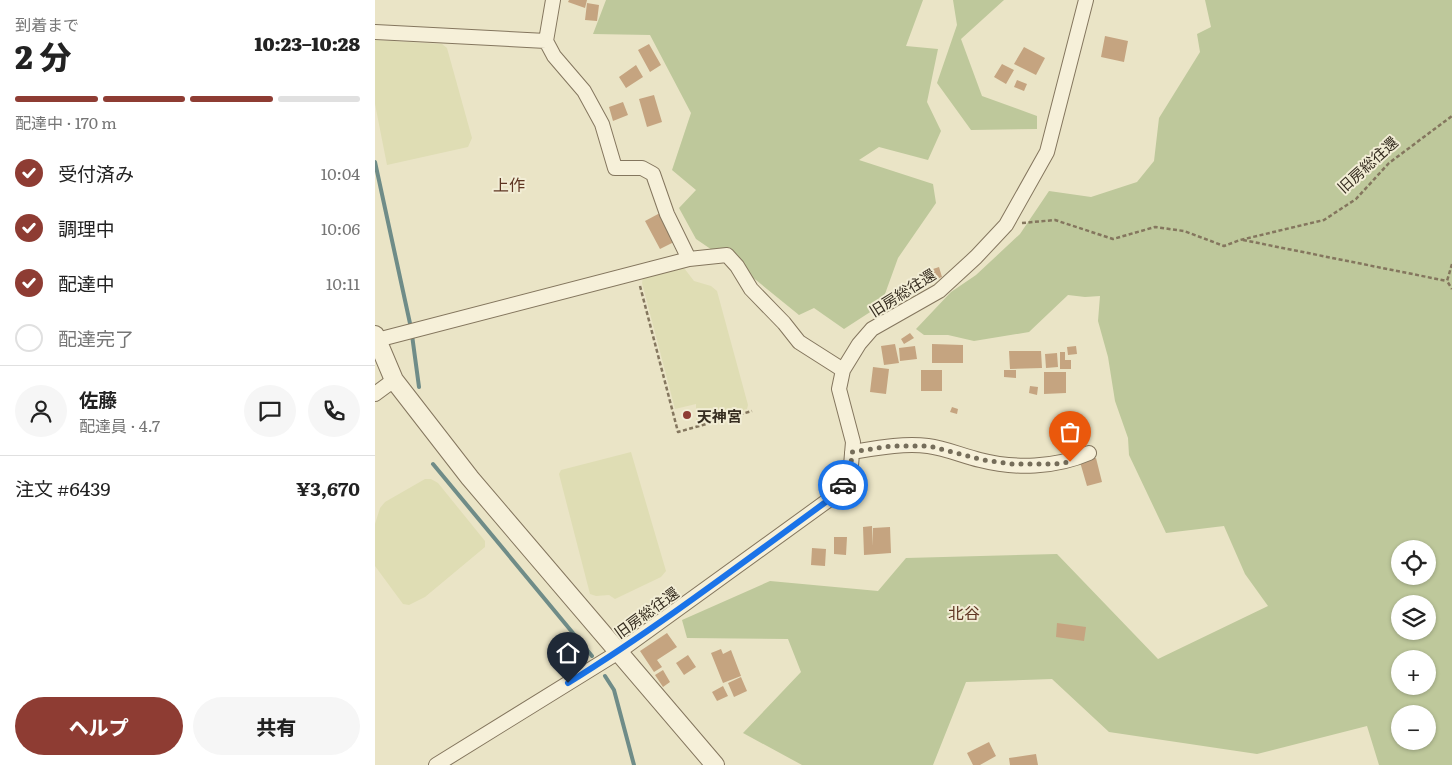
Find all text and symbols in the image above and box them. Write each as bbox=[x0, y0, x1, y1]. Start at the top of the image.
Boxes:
text: 到着まで bbox=[15, 12, 79, 36]
text: 10:23–10:28 bbox=[255, 29, 360, 57]
text: 2 分 bbox=[15, 31, 71, 79]
text: 配達中 · 170 m bbox=[15, 110, 117, 134]
street label: 旧房総往還 bbox=[1331, 130, 1403, 198]
icon: check bbox=[15, 159, 43, 187]
text: 受付済み bbox=[58, 159, 134, 187]
text: 10:04 bbox=[321, 161, 360, 185]
district label: 上作 bbox=[493, 172, 525, 196]
icon: check bbox=[15, 214, 43, 242]
text: 調理中 bbox=[58, 214, 115, 242]
text: 10:06 bbox=[321, 216, 360, 240]
street label: 旧房総往還 bbox=[864, 262, 940, 322]
icon: check bbox=[15, 269, 43, 297]
text: 配達中 bbox=[58, 269, 115, 297]
text: 10:11 bbox=[326, 271, 360, 295]
text: 配達完了 bbox=[58, 324, 134, 352]
button: person bbox=[15, 385, 67, 437]
text: 佐藤 bbox=[79, 385, 117, 413]
button: chat bbox=[244, 385, 296, 437]
button: phone bbox=[308, 385, 360, 437]
place label: 天神宮 bbox=[697, 404, 742, 427]
marker: 天神宮 bbox=[681, 409, 693, 421]
pin bbox=[1049, 411, 1091, 462]
text: 配達員 · 4.7 bbox=[79, 413, 160, 437]
icon: bag bbox=[1056, 418, 1084, 446]
courier bbox=[818, 460, 868, 510]
icon: car bbox=[829, 471, 857, 499]
text: 注文 #6439 bbox=[15, 474, 111, 502]
text: ¥3,670 bbox=[296, 474, 360, 502]
map controls bbox=[1391, 540, 1436, 750]
button: locate bbox=[1391, 540, 1436, 585]
street label: 旧房総往還 bbox=[609, 581, 683, 643]
button: layers bbox=[1391, 595, 1436, 640]
district label: 北谷 bbox=[948, 600, 980, 624]
pin bbox=[547, 632, 589, 683]
icon: home bbox=[554, 639, 582, 667]
button: + bbox=[1391, 650, 1436, 695]
button: ヘルプ bbox=[15, 697, 183, 755]
button: 共有 bbox=[193, 697, 360, 755]
button: − bbox=[1391, 705, 1436, 750]

